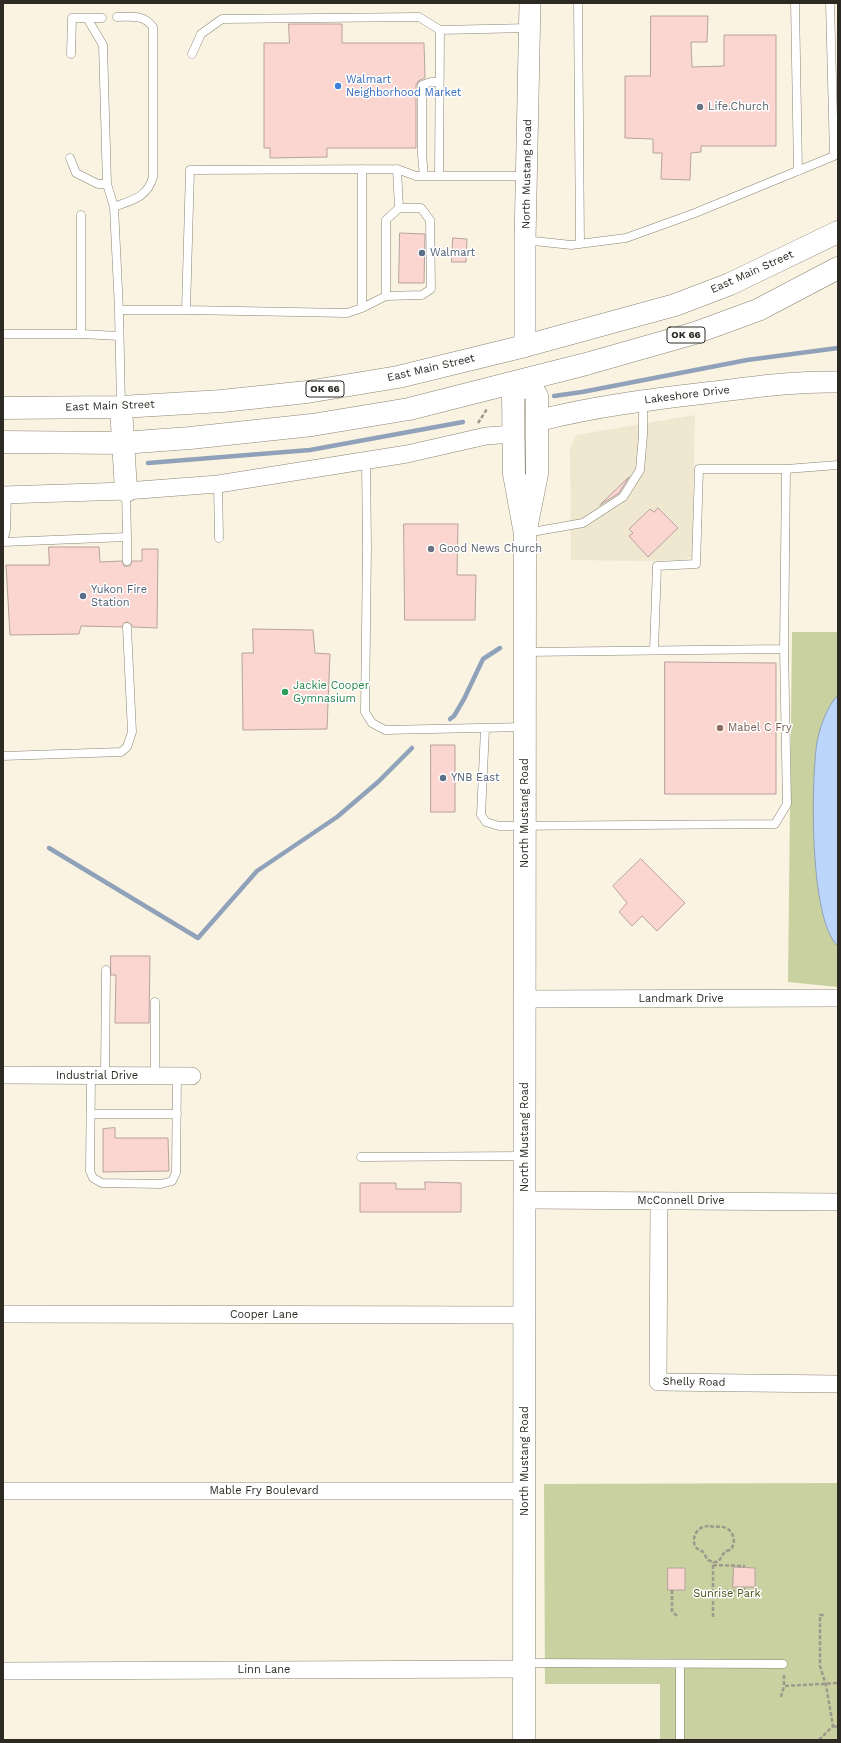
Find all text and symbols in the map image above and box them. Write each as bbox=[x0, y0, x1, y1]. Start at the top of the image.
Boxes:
place label: Walmart Neighborhood Market bbox=[346, 73, 461, 99]
marker: Walmart Neighborhood Market bbox=[333, 81, 343, 91]
place label: Life.Church bbox=[708, 100, 769, 114]
marker: Life.Church bbox=[695, 102, 705, 112]
street label: North Mustang Road bbox=[519, 119, 535, 229]
place label: Walmart bbox=[430, 246, 475, 260]
marker: Walmart bbox=[417, 248, 427, 258]
street label: East Main Street bbox=[708, 248, 796, 296]
road number: OK 66 bbox=[667, 327, 705, 343]
street label: East Main Street bbox=[386, 351, 476, 385]
road number: OK 66 bbox=[306, 381, 344, 397]
street label: Lakeshore Drive bbox=[643, 383, 731, 407]
street label: East Main Street bbox=[65, 398, 155, 414]
place label: Good News Church bbox=[439, 542, 542, 556]
marker: Good News Church bbox=[426, 544, 436, 554]
place label: Yukon Fire Station bbox=[91, 583, 147, 609]
marker: Yukon Fire Station bbox=[78, 591, 88, 601]
place label: Jackie Cooper Gymnasium bbox=[293, 679, 369, 705]
marker: Jackie Cooper Gymnasium bbox=[280, 687, 290, 697]
place label: Mabel C Fry bbox=[728, 721, 792, 735]
marker: Mabel C Fry bbox=[715, 723, 725, 733]
street label: North Mustang Road bbox=[518, 758, 532, 868]
place label: YNB East bbox=[451, 771, 500, 785]
marker: YNB East bbox=[438, 773, 448, 783]
street label: Landmark Drive bbox=[638, 992, 724, 1006]
street label: Industrial Drive bbox=[56, 1069, 138, 1083]
street label: North Mustang Road bbox=[518, 1082, 532, 1192]
street label: McConnell Drive bbox=[637, 1194, 725, 1208]
street label: Cooper Lane bbox=[230, 1308, 298, 1322]
street label: Shelly Road bbox=[662, 1375, 726, 1389]
street label: North Mustang Road bbox=[518, 1406, 532, 1516]
street label: Mable Fry Boulevard bbox=[209, 1484, 319, 1498]
park label: Sunrise Park bbox=[693, 1587, 761, 1601]
street label: Linn Lane bbox=[238, 1663, 290, 1677]

